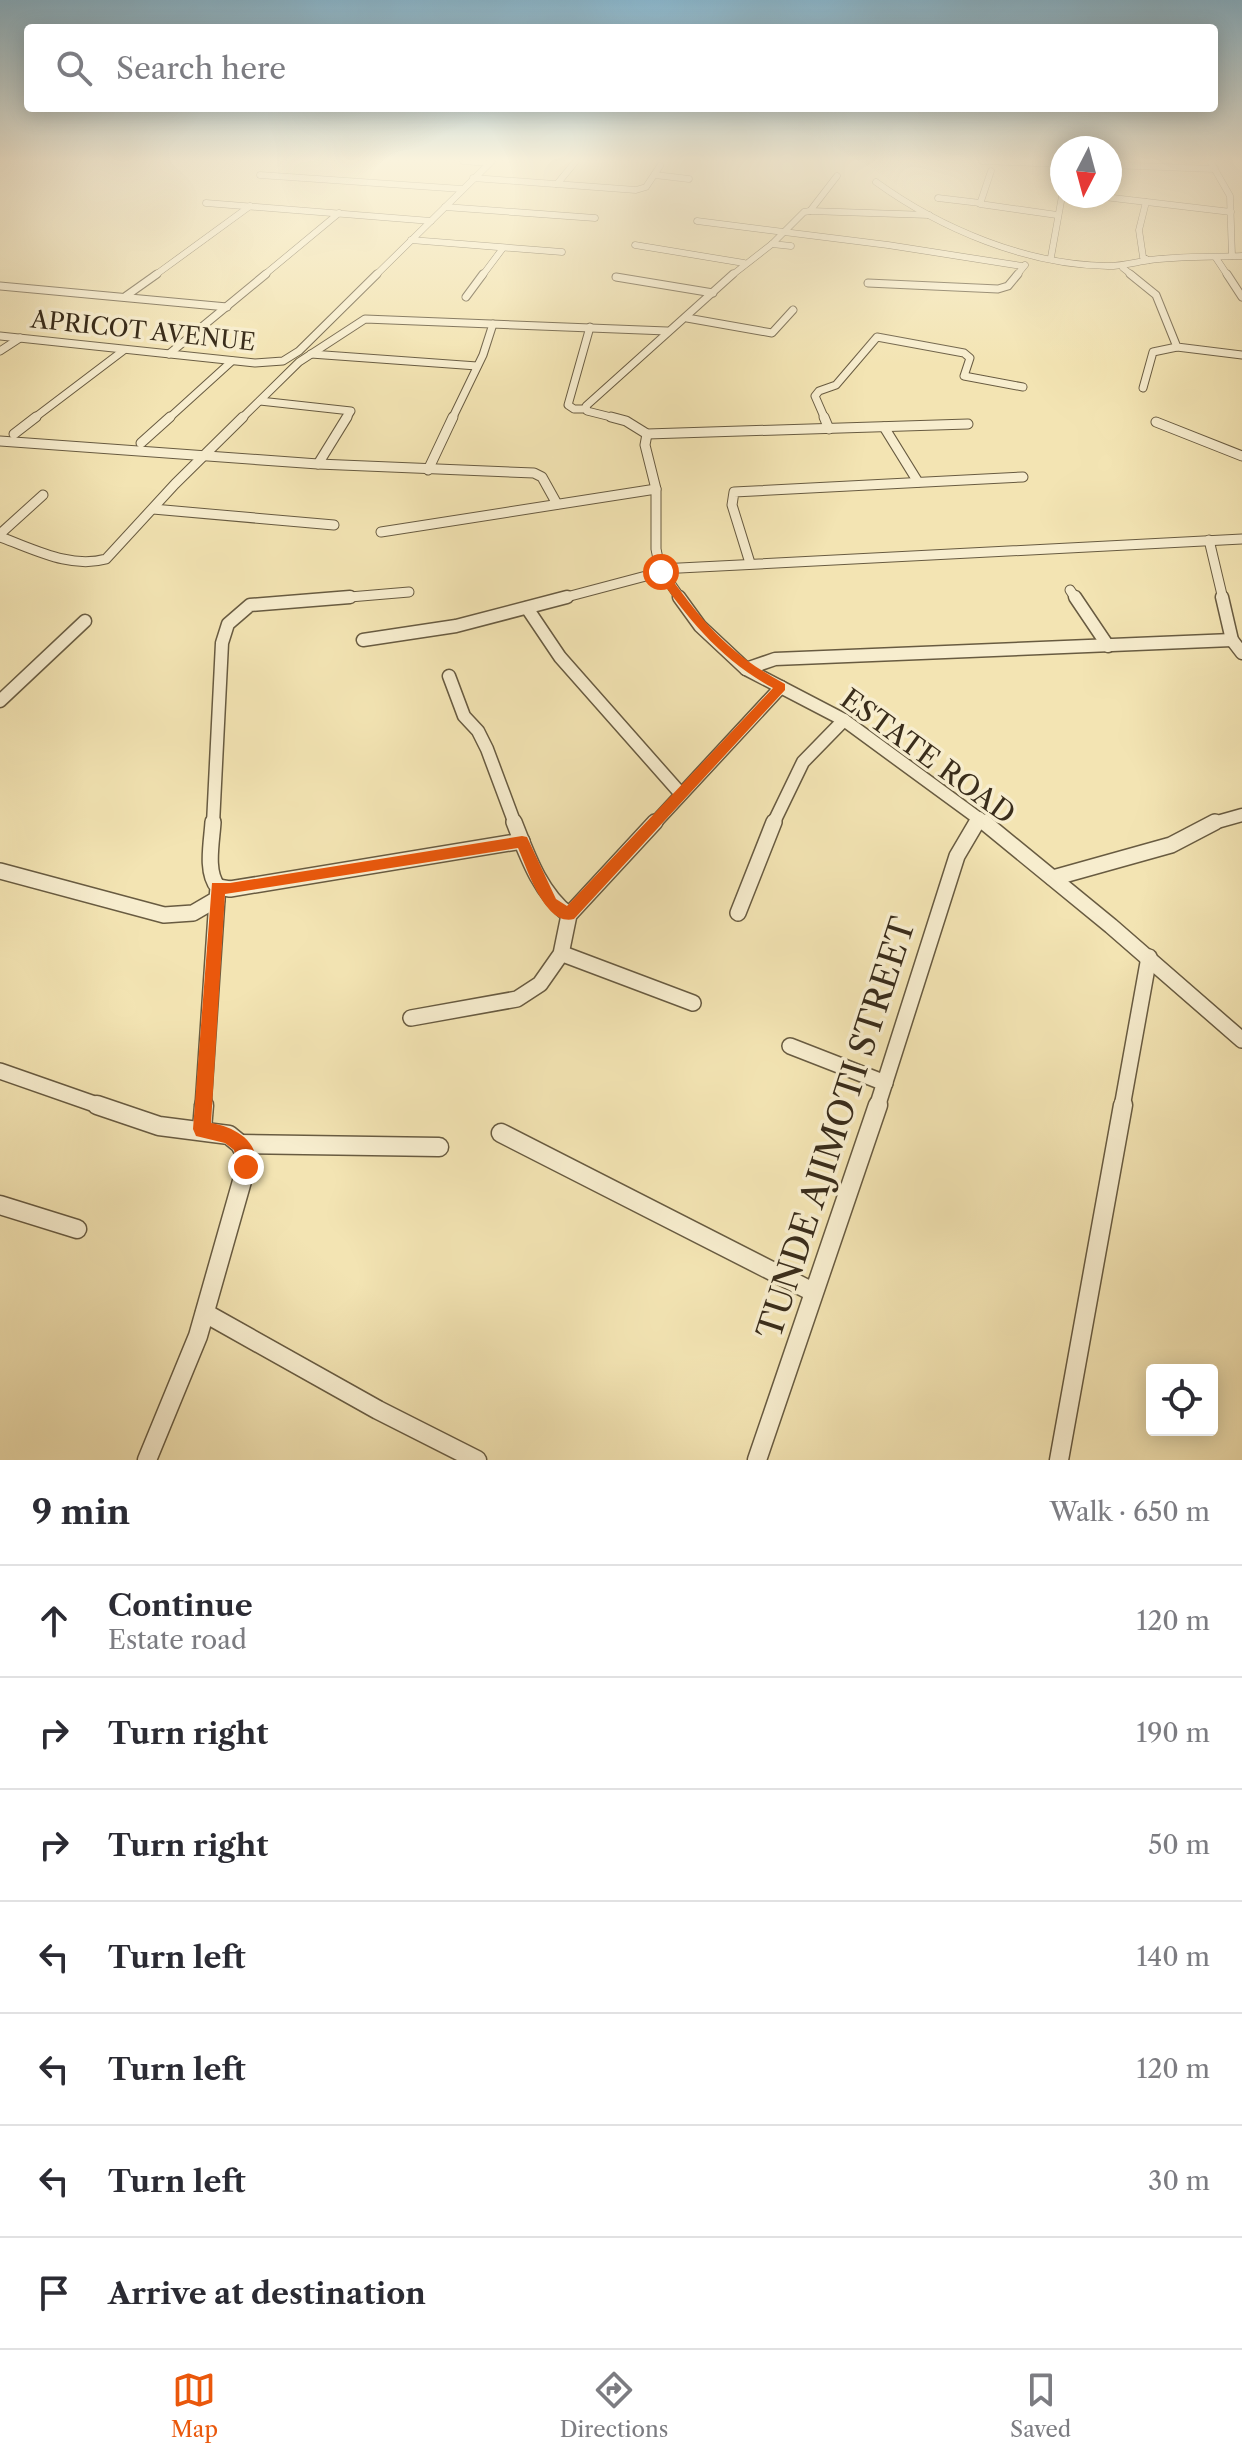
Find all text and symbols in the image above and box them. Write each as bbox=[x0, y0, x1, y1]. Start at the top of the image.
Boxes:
search box bbox=[24, 24, 1218, 112]
icon: search bbox=[52, 46, 96, 90]
text: Search here bbox=[116, 50, 286, 87]
north arrow bbox=[1050, 136, 1122, 208]
street label: APRICOT AVENUE bbox=[28, 304, 257, 357]
route start bbox=[643, 554, 679, 590]
street label: ESTATE ROAD bbox=[834, 681, 1022, 831]
street label: TUNDE AJIMOTI STREET bbox=[748, 911, 924, 1344]
route end bbox=[228, 1149, 264, 1185]
map controls bbox=[1146, 1364, 1218, 1436]
button: locate bbox=[1146, 1364, 1218, 1436]
text: 9 min bbox=[32, 1491, 130, 1533]
text: Walk · 650 m bbox=[1050, 1496, 1210, 1528]
text: Continue bbox=[108, 1587, 253, 1624]
icon: ahead bbox=[32, 1599, 76, 1643]
text: 120 m bbox=[1136, 1605, 1210, 1637]
text: Estate road bbox=[108, 1624, 247, 1656]
icon: right bbox=[32, 1711, 76, 1755]
text: Turn right bbox=[108, 1715, 268, 1752]
text: 190 m bbox=[1136, 1717, 1210, 1749]
icon: right bbox=[32, 1823, 76, 1867]
text: Turn right bbox=[108, 1827, 268, 1864]
text: 50 m bbox=[1148, 1829, 1210, 1861]
icon: left bbox=[32, 1935, 76, 1979]
text: Turn left bbox=[108, 1939, 245, 1976]
text: 140 m bbox=[1136, 1941, 1210, 1973]
icon: left bbox=[32, 2047, 76, 2091]
text: Turn left bbox=[108, 2051, 245, 2088]
text: 120 m bbox=[1136, 2053, 1210, 2085]
icon: left bbox=[32, 2159, 76, 2203]
text: Turn left bbox=[108, 2163, 245, 2200]
text: 30 m bbox=[1148, 2165, 1210, 2197]
icon: arrive bbox=[32, 2271, 76, 2315]
text: Arrive at destination bbox=[108, 2275, 426, 2312]
tab: Map bbox=[171, 2368, 218, 2443]
tab: Directions bbox=[560, 2368, 668, 2443]
tab: Saved bbox=[1010, 2368, 1071, 2443]

